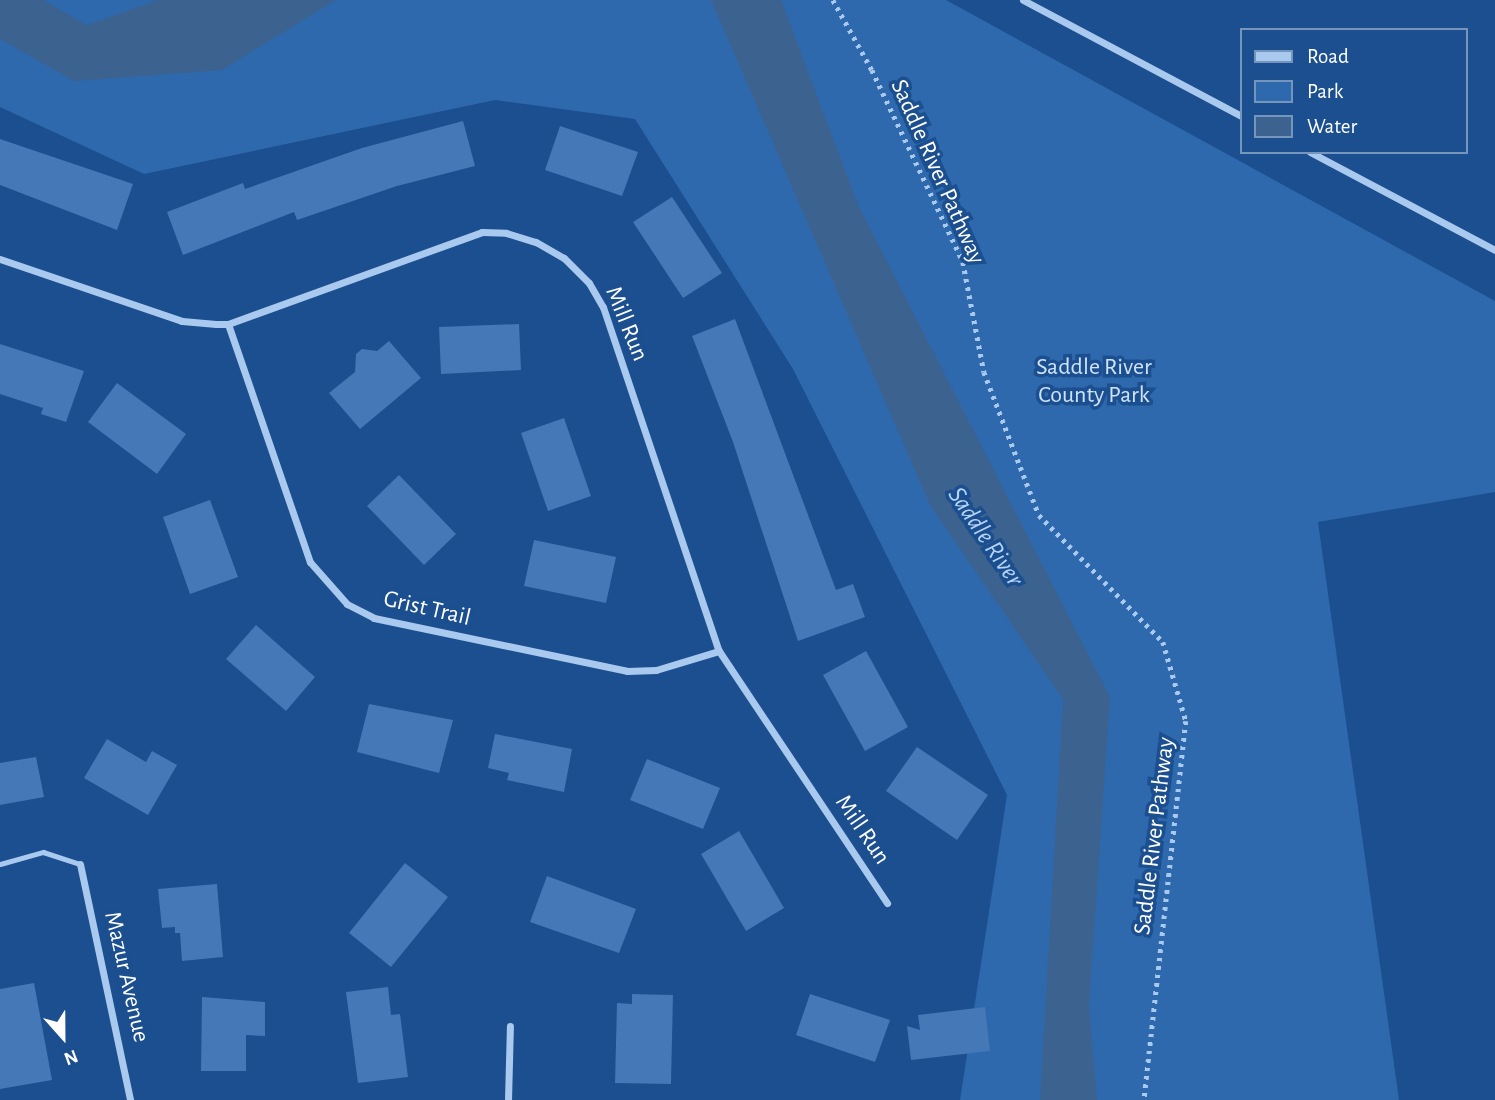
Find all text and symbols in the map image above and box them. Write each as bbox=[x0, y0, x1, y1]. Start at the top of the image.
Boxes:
legend bbox=[1240, 28, 1467, 154]
text: Road bbox=[1307, 46, 1349, 67]
street label: Saddle River Pathway bbox=[883, 75, 991, 269]
text: Park bbox=[1307, 81, 1343, 102]
text: Water bbox=[1307, 116, 1357, 137]
street label: Mill Run bbox=[598, 283, 654, 365]
park label: Saddle River County Park bbox=[1036, 354, 1152, 410]
water label: Saddle River bbox=[940, 481, 1030, 593]
street label: Grist Trail bbox=[381, 585, 473, 633]
street label: Saddle River Pathway bbox=[1129, 736, 1181, 936]
street label: Mill Run bbox=[828, 790, 896, 870]
street label: Mazur Avenue bbox=[97, 909, 155, 1045]
north arrow bbox=[28, 1002, 98, 1072]
text: N bbox=[61, 1046, 80, 1068]

